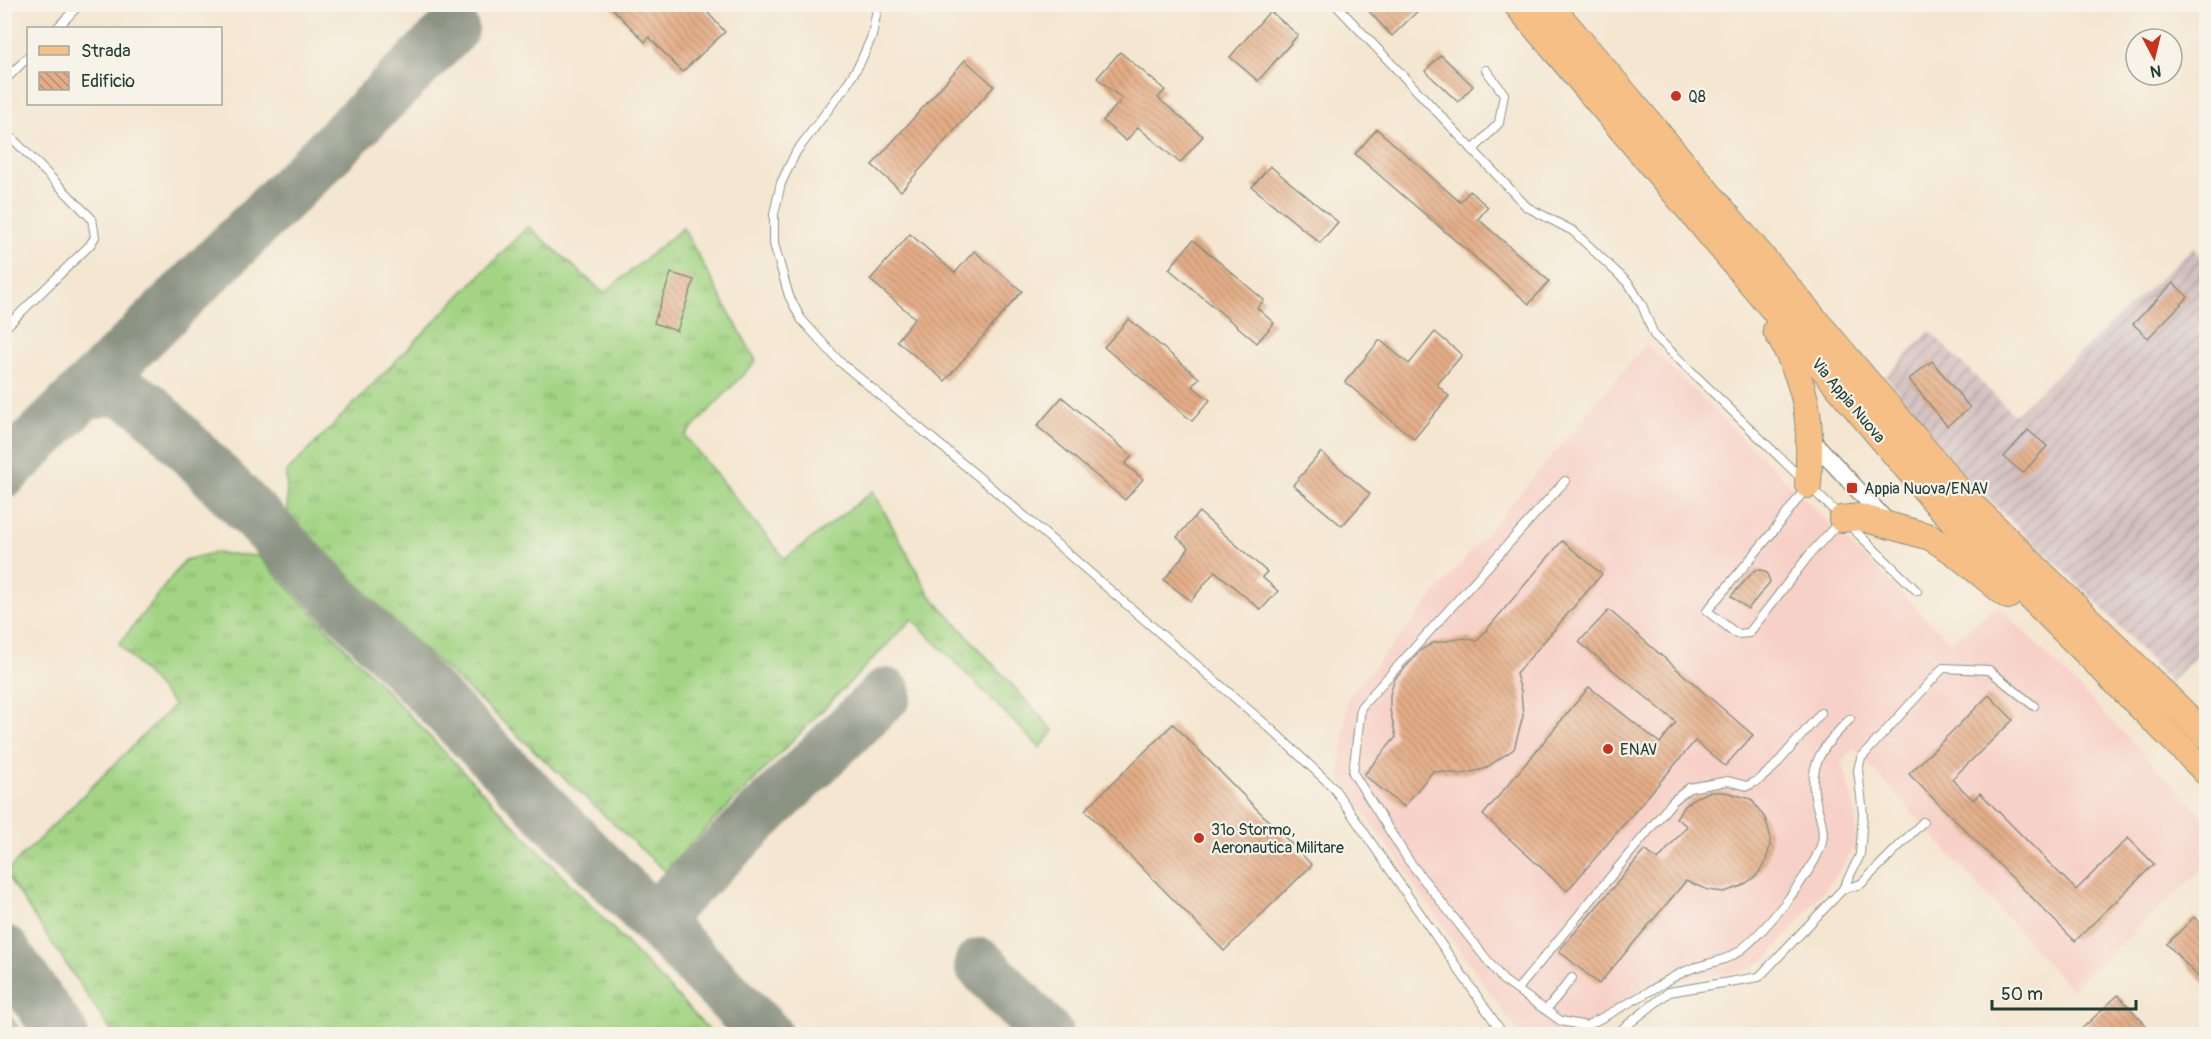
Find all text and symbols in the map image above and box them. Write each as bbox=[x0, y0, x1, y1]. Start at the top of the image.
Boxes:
legend bbox=[27, 27, 222, 105]
north arrow bbox=[2124, 27, 2184, 87]
text: Strada bbox=[81, 40, 131, 63]
text: N bbox=[2149, 60, 2162, 82]
text: Edificio bbox=[81, 70, 135, 93]
place label: Q8 bbox=[1688, 87, 1706, 107]
marker: Q8 bbox=[1669, 89, 1683, 103]
street label: Via Appia Nuova bbox=[1807, 354, 1890, 447]
place label: Appia Nuova/ENAV bbox=[1864, 479, 1988, 499]
marker: Appia Nuova/ENAV bbox=[1845, 481, 1859, 495]
place label: ENAV bbox=[1620, 740, 1657, 760]
marker: ENAV bbox=[1601, 742, 1615, 756]
place label: 31º Stormo, Aeronautica Militare bbox=[1211, 820, 1344, 858]
marker: 31º Stormo, Aeronautica Militare bbox=[1192, 831, 1206, 845]
scale bar bbox=[1992, 973, 2136, 1011]
text: 50 m bbox=[2001, 983, 2043, 1006]

